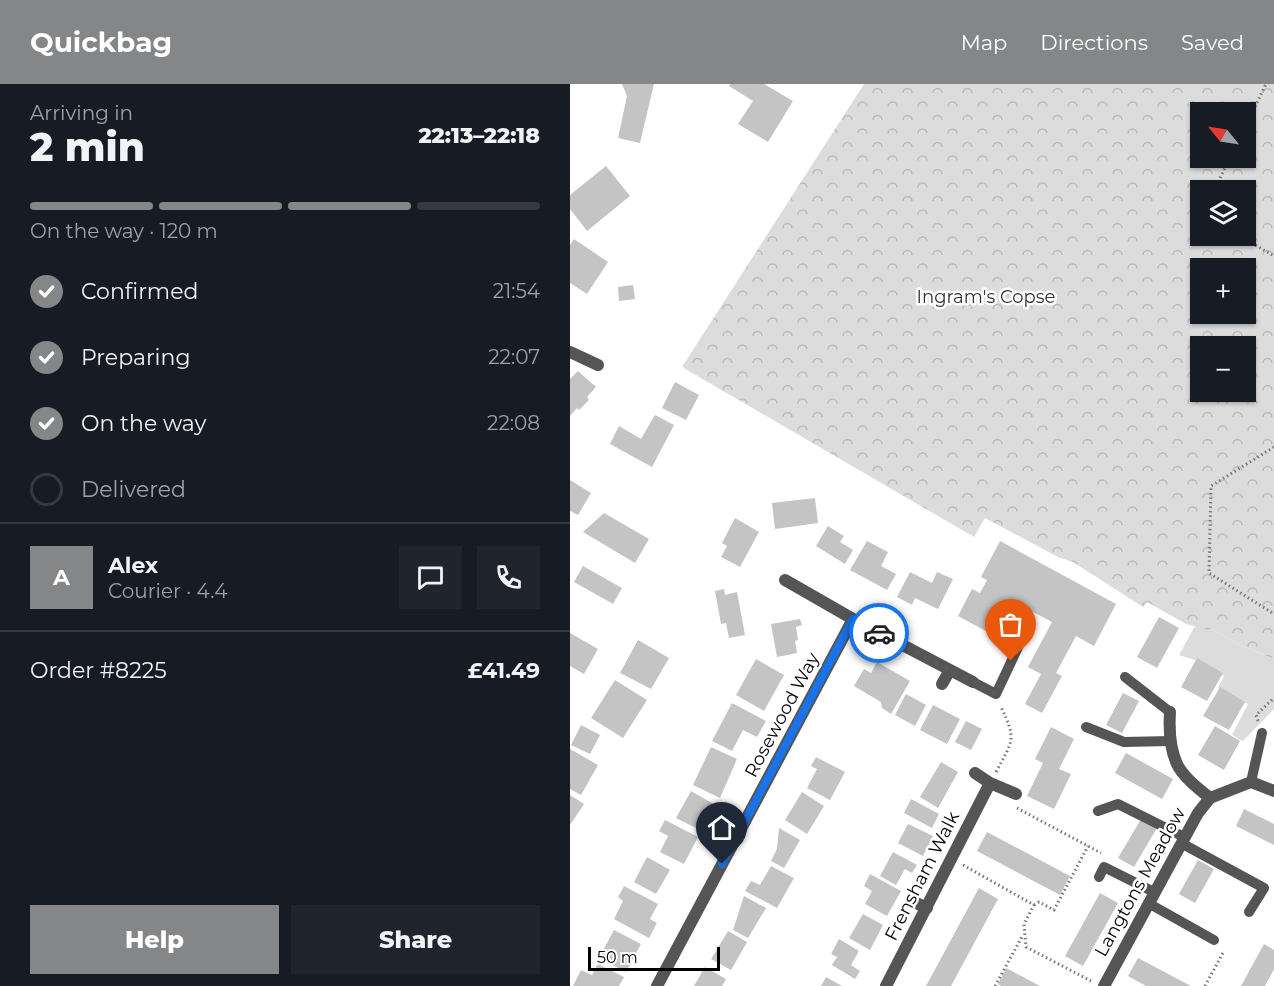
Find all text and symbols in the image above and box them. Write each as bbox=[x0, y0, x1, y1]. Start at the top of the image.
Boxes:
text: Quickbag bbox=[30, 25, 172, 59]
text: Map bbox=[961, 30, 1007, 55]
text: Directions bbox=[1040, 30, 1148, 55]
text: Saved bbox=[1181, 30, 1244, 55]
text: Arriving in bbox=[30, 101, 133, 125]
north arrow bbox=[1190, 102, 1256, 168]
map controls bbox=[1190, 102, 1256, 402]
text: 22:13–22:18 bbox=[418, 122, 540, 149]
text: 2 min bbox=[30, 123, 145, 171]
button: layers bbox=[1190, 180, 1256, 246]
text: On the way · 120 m bbox=[30, 219, 218, 243]
button: + bbox=[1190, 258, 1256, 324]
icon: check bbox=[30, 275, 63, 308]
text: Confirmed bbox=[81, 278, 198, 305]
text: 21:54 bbox=[493, 279, 540, 303]
park label: Ingram's Copse bbox=[917, 286, 1056, 308]
button: − bbox=[1190, 336, 1256, 402]
icon: check bbox=[30, 341, 63, 374]
text: Preparing bbox=[81, 344, 190, 371]
text: 22:07 bbox=[488, 345, 540, 369]
icon: check bbox=[30, 407, 63, 440]
text: On the way bbox=[81, 410, 206, 437]
text: 22:08 bbox=[487, 411, 540, 435]
text: Delivered bbox=[81, 476, 186, 503]
button: chat bbox=[399, 546, 462, 609]
button: phone bbox=[477, 546, 540, 609]
text: Alex bbox=[108, 552, 158, 579]
text: A bbox=[53, 564, 70, 591]
text: Courier · 4.4 bbox=[108, 579, 227, 603]
pin bbox=[985, 599, 1036, 661]
courier bbox=[849, 603, 909, 663]
icon: bag bbox=[994, 608, 1027, 641]
icon: car bbox=[863, 617, 896, 650]
street label: Rosewood Way bbox=[740, 649, 824, 781]
text: Order #8225 bbox=[30, 657, 167, 684]
text: £41.49 bbox=[468, 657, 540, 684]
pin bbox=[696, 802, 747, 864]
street label: Langtons Meadow bbox=[1090, 803, 1190, 960]
street label: Frensham Walk bbox=[880, 808, 964, 944]
icon: home bbox=[705, 811, 738, 844]
button: Help bbox=[30, 905, 279, 974]
button: Share bbox=[291, 905, 540, 974]
scale bar bbox=[588, 944, 720, 972]
text: 50 m bbox=[597, 948, 638, 967]

